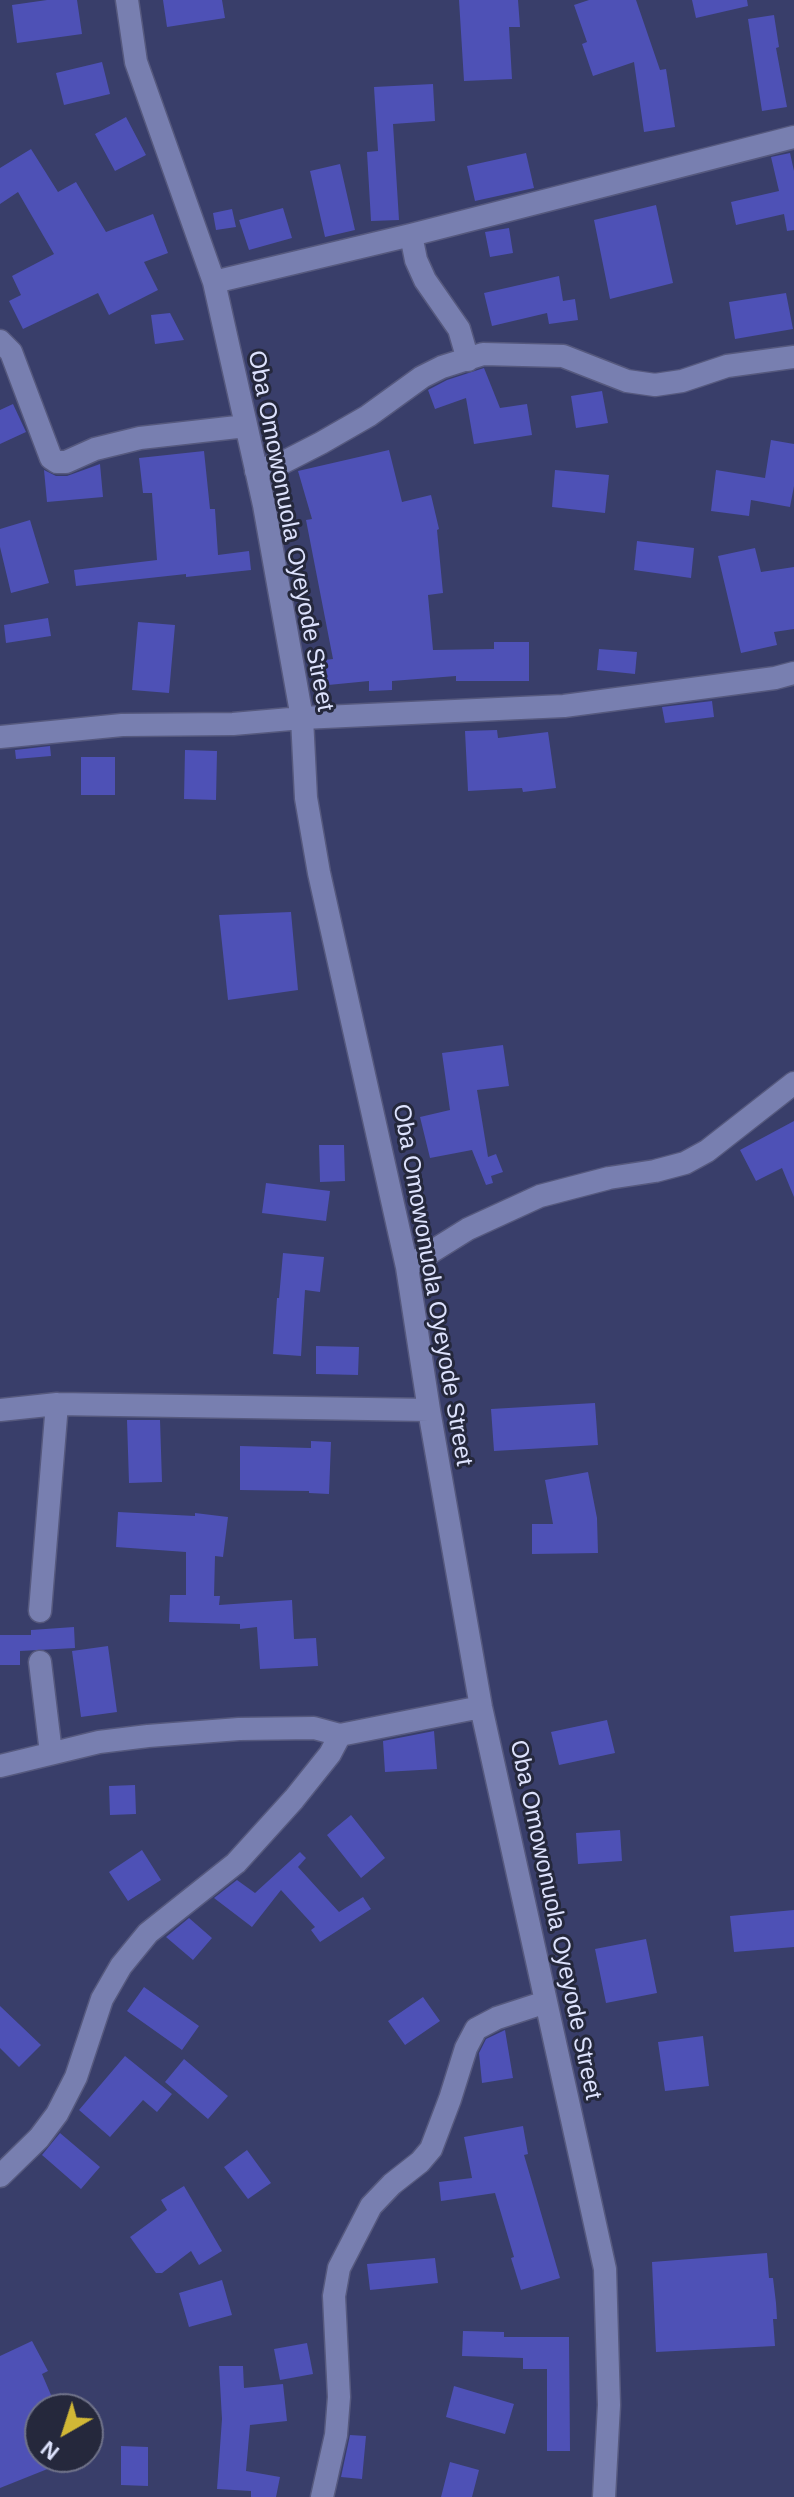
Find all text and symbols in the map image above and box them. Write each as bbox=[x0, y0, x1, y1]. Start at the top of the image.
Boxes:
street label: Oba Omowonuola Oyeyode Street bbox=[241, 348, 339, 714]
street label: Oba Omowonuola Oyeyode Street bbox=[386, 1102, 478, 1468]
street label: Oba Omowonuola Oyeyode Street bbox=[503, 1738, 607, 2102]
north arrow bbox=[24, 2393, 104, 2473]
text: N bbox=[36, 2436, 64, 2465]

